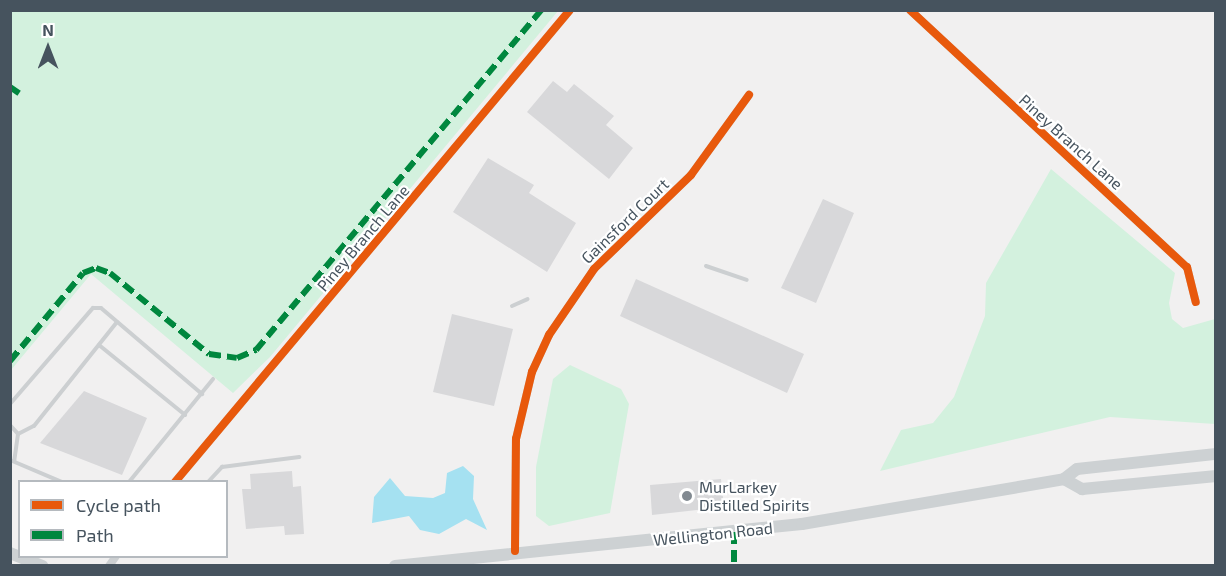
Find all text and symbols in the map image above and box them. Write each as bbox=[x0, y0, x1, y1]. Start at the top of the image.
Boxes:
north arrow bbox=[18, 18, 78, 78]
text: N bbox=[42, 20, 54, 39]
street label: Piney Branch Lane bbox=[1015, 90, 1127, 194]
street label: Gainsford Court bbox=[577, 174, 673, 268]
street label: Piney Branch Lane bbox=[313, 181, 413, 295]
place label: MurLarkey Distilled Spirits bbox=[699, 477, 809, 515]
legend bbox=[18, 480, 228, 558]
marker: MurLarkey Distilled Spirits bbox=[680, 489, 694, 503]
text: Cycle path bbox=[76, 494, 161, 516]
street label: Wellington Road bbox=[652, 518, 774, 550]
text: Path bbox=[76, 524, 114, 546]

